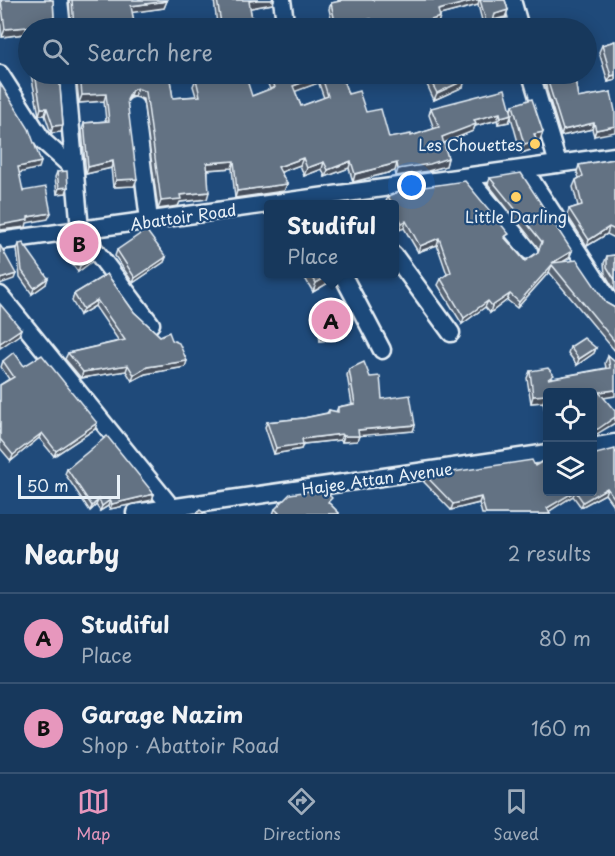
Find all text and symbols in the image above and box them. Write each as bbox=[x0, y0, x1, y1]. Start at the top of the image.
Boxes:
search box bbox=[18, 18, 597, 84]
icon: search bbox=[39, 35, 72, 68]
text: Search here bbox=[87, 35, 213, 68]
place label: Les Chouettes bbox=[418, 132, 523, 156]
marker: Les Chouettes bbox=[528, 137, 542, 151]
your location bbox=[397, 171, 426, 200]
marker: Little Darling bbox=[509, 190, 523, 204]
street label: Abattoir Road bbox=[128, 197, 238, 235]
popup bbox=[264, 200, 399, 278]
place label: Little Darling bbox=[465, 204, 567, 228]
text: Studiful bbox=[287, 208, 376, 241]
pin: B bbox=[60, 220, 98, 266]
text: Place bbox=[287, 241, 338, 271]
pin: A bbox=[312, 298, 350, 342]
map controls bbox=[543, 388, 597, 496]
button: locate bbox=[543, 388, 597, 442]
button: layers bbox=[543, 442, 597, 496]
street label: Hajee Attan Avenue bbox=[300, 455, 454, 500]
scale bar bbox=[18, 472, 120, 499]
text: 50 m bbox=[27, 473, 68, 497]
text: Nearby bbox=[24, 534, 119, 573]
text: 2 results bbox=[508, 538, 591, 568]
text: Studiful bbox=[81, 607, 169, 640]
text: A bbox=[36, 623, 51, 653]
text: 80 m bbox=[539, 623, 591, 653]
text: Place bbox=[81, 640, 132, 670]
text: Garage Nazim bbox=[81, 697, 243, 730]
text: B bbox=[37, 713, 50, 743]
text: 160 m bbox=[531, 713, 591, 743]
text: Shop · Abattoir Road bbox=[81, 730, 280, 760]
tab: Map bbox=[76, 785, 110, 845]
tab: Directions bbox=[263, 785, 341, 845]
tab: Saved bbox=[493, 785, 539, 845]

